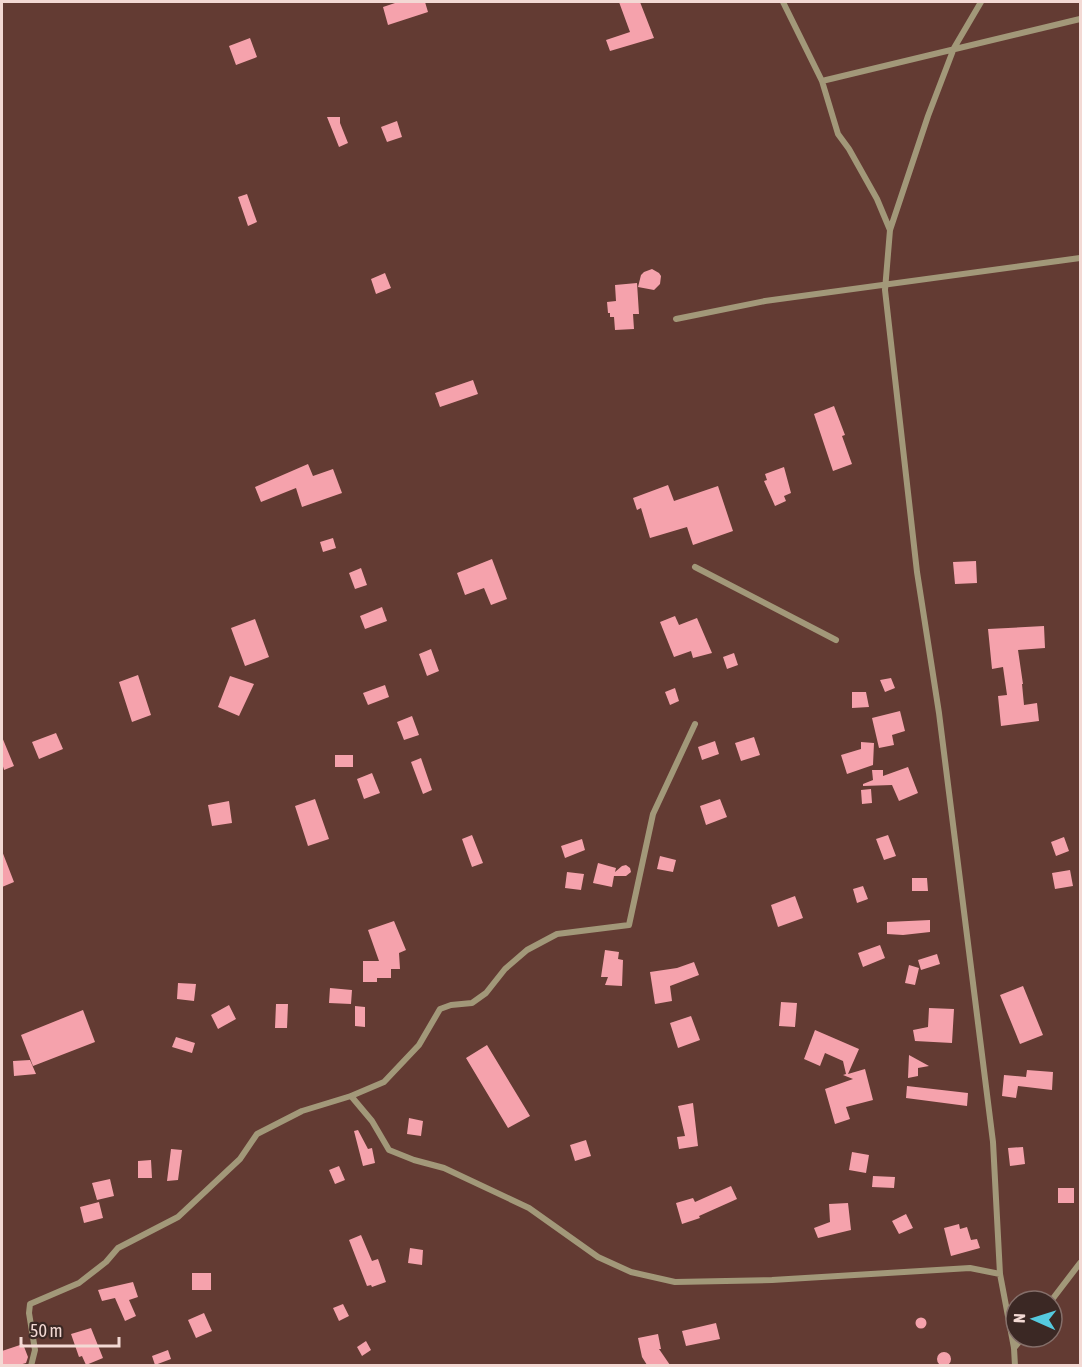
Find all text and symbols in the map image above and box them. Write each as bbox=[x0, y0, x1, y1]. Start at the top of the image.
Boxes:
north arrow bbox=[1004, 1289, 1064, 1349]
scale bar bbox=[21, 1310, 118, 1348]
text: N bbox=[1010, 1313, 1028, 1323]
text: 50 m bbox=[30, 1320, 62, 1341]

